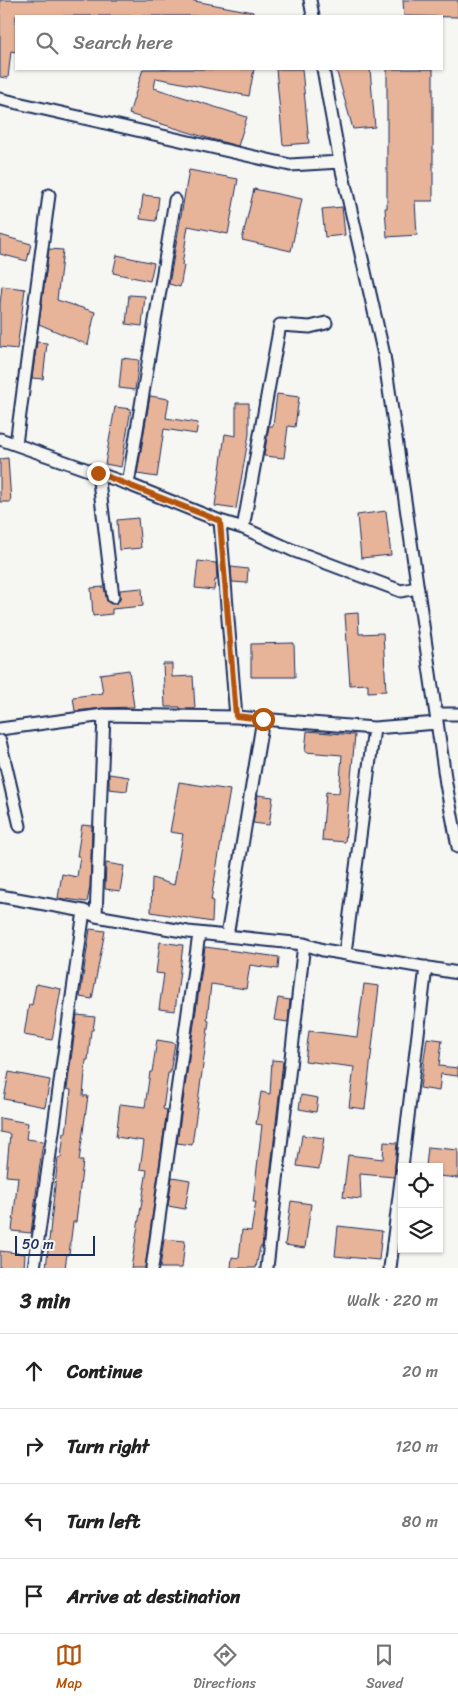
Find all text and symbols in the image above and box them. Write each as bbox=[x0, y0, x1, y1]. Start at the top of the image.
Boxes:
search box bbox=[15, 15, 443, 70]
text: Search here bbox=[73, 26, 173, 59]
icon: search bbox=[33, 29, 61, 57]
route end bbox=[87, 462, 110, 485]
route start bbox=[252, 708, 275, 731]
map controls bbox=[398, 1163, 443, 1253]
button: locate bbox=[398, 1163, 443, 1208]
button: layers bbox=[398, 1208, 443, 1253]
text: 50 m bbox=[22, 1232, 54, 1257]
scale bar bbox=[15, 1233, 95, 1256]
text: 3 min bbox=[20, 1282, 70, 1320]
text: Walk · 220 m bbox=[347, 1286, 438, 1315]
text: Continue bbox=[67, 1355, 143, 1388]
icon: ahead bbox=[20, 1357, 48, 1385]
text: 20 m bbox=[402, 1357, 438, 1386]
text: Turn right bbox=[67, 1430, 149, 1463]
icon: right bbox=[20, 1432, 48, 1460]
text: 120 m bbox=[395, 1432, 438, 1461]
text: Turn left bbox=[67, 1505, 140, 1538]
icon: left bbox=[20, 1507, 48, 1535]
text: 80 m bbox=[402, 1507, 438, 1536]
text: Arrive at destination bbox=[67, 1580, 240, 1613]
icon: arrive bbox=[20, 1582, 48, 1610]
tab: Map bbox=[55, 1641, 83, 1696]
tab: Directions bbox=[193, 1641, 256, 1696]
tab: Saved bbox=[366, 1641, 403, 1696]

